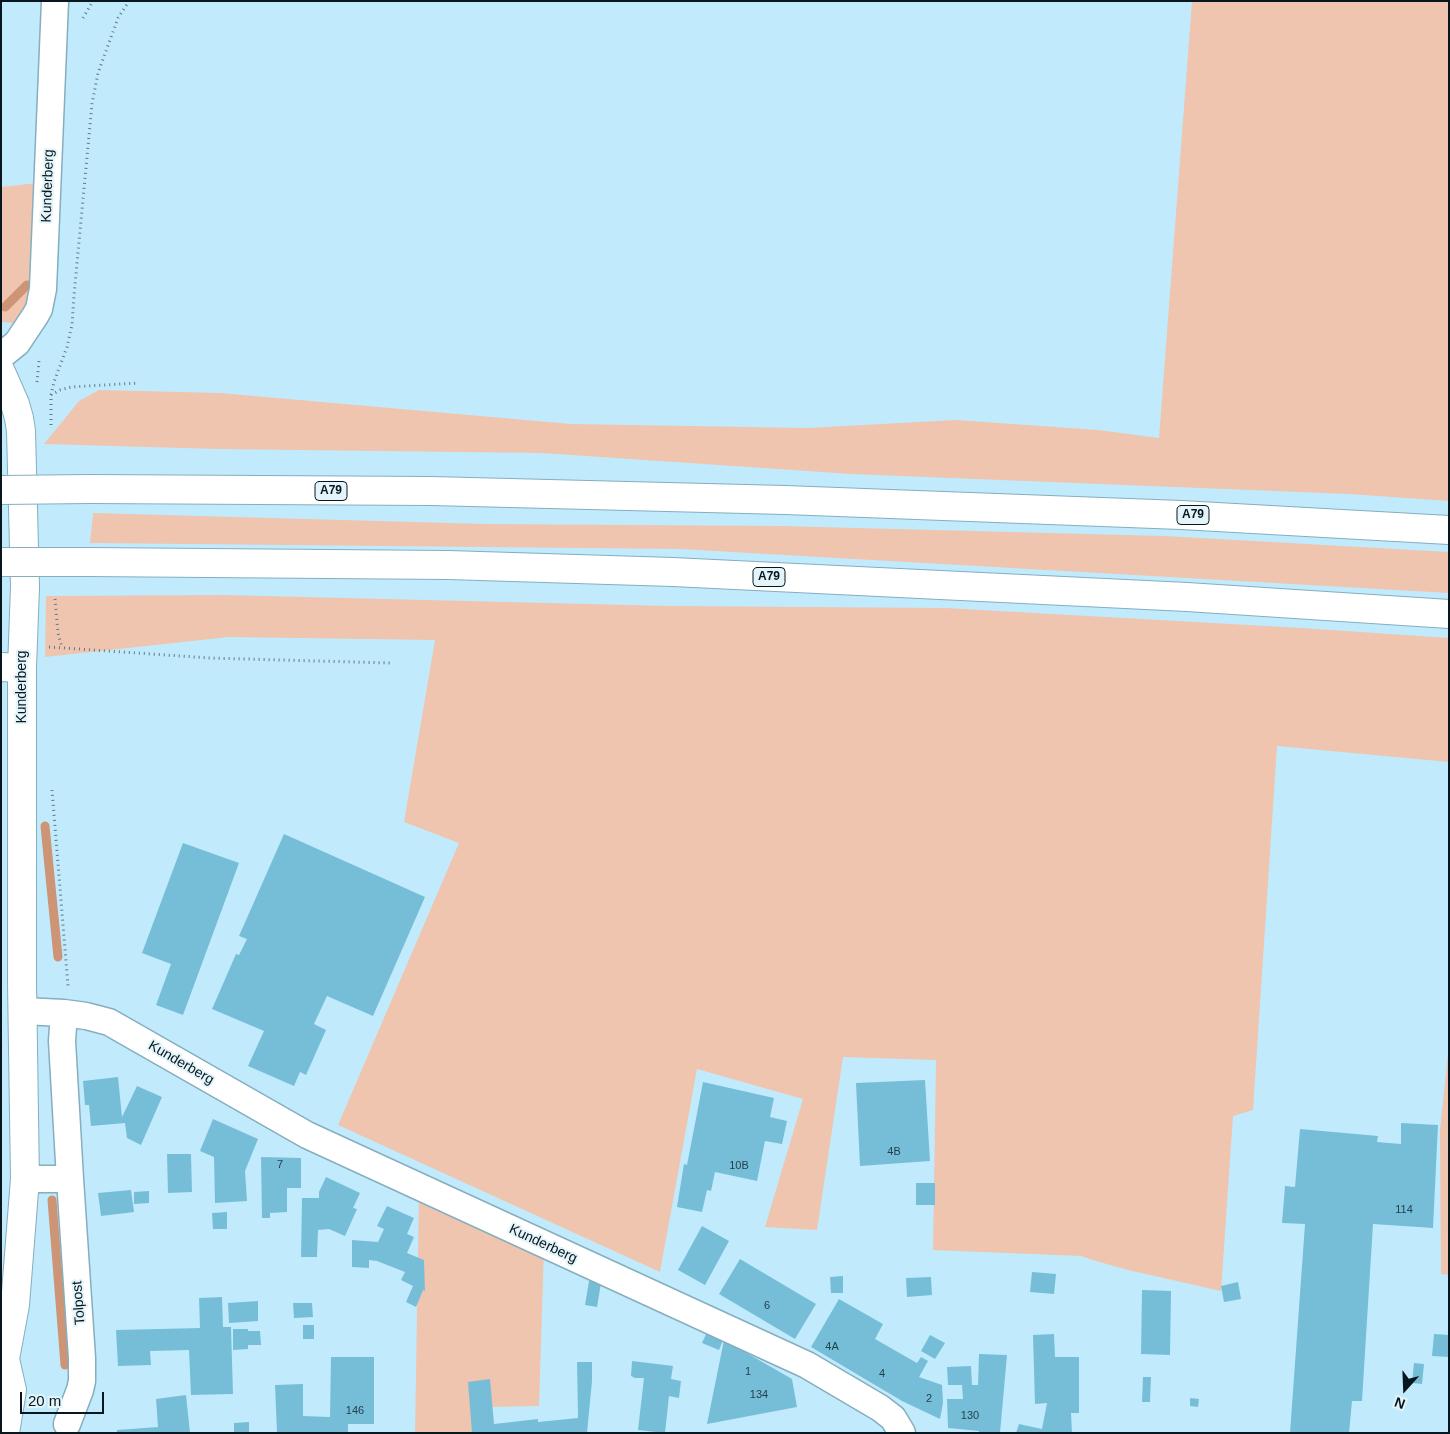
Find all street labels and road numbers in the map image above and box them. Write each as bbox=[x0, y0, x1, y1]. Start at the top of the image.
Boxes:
street label: Kunderberg bbox=[38, 149, 58, 223]
road number: A79 bbox=[315, 482, 347, 501]
road number: A79 bbox=[1177, 506, 1209, 524]
road number: A79 bbox=[753, 568, 785, 586]
street label: Kunderberg bbox=[14, 650, 30, 724]
street label: Kunderberg bbox=[145, 1037, 217, 1089]
street label: Kunderberg bbox=[506, 1221, 580, 1267]
street label: Tolpost bbox=[69, 1280, 89, 1326]

